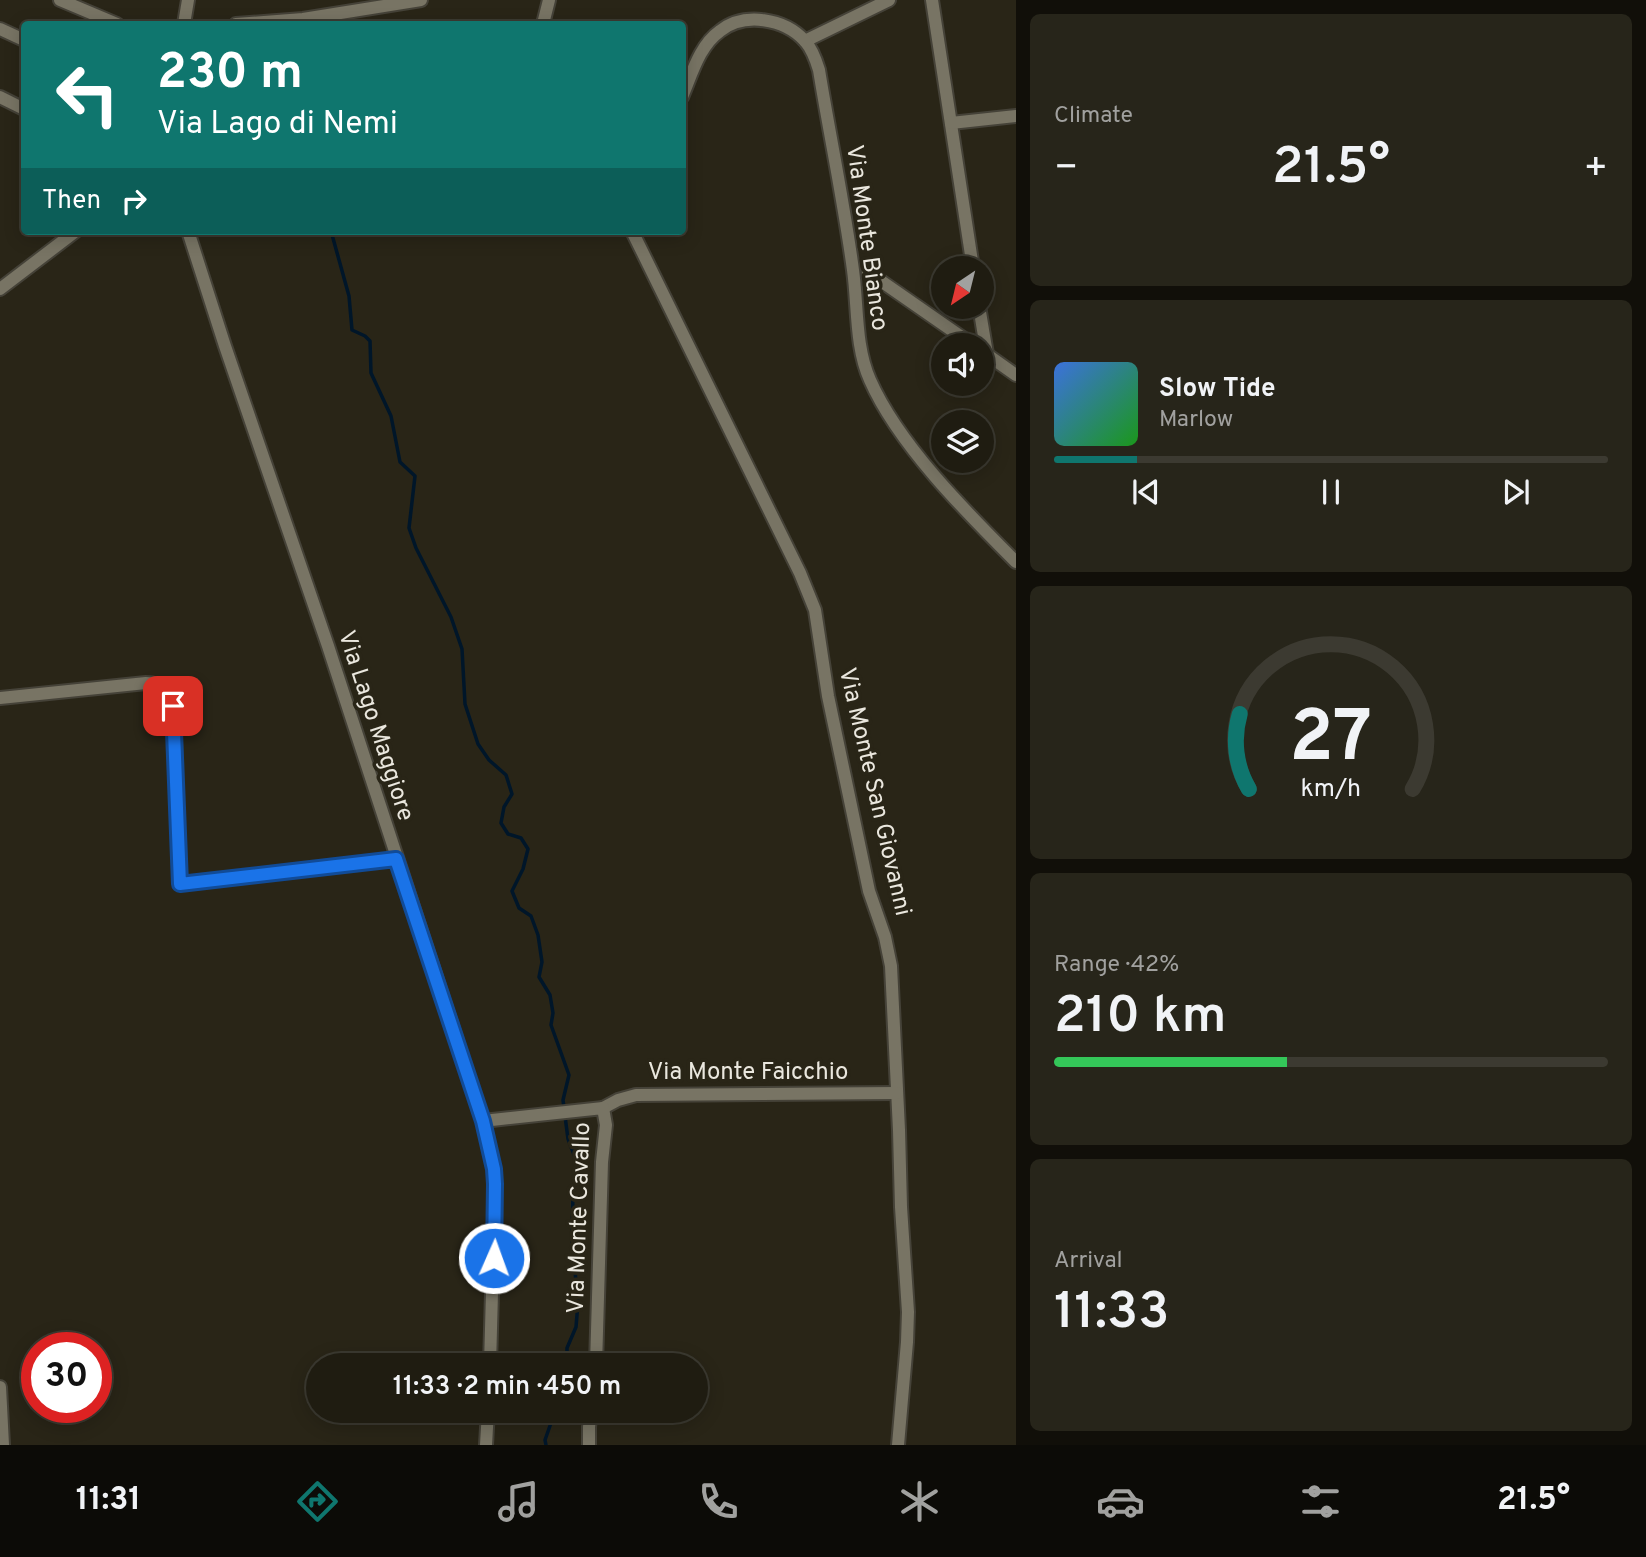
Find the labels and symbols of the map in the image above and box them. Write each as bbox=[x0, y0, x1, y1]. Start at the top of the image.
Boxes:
street label: Via Monte Bianco bbox=[838, 143, 894, 333]
north arrow bbox=[931, 256, 994, 318]
street label: Via Lago Maggiore bbox=[330, 627, 420, 825]
street label: Via Monte San Giovanni bbox=[831, 665, 917, 919]
pin bbox=[143, 676, 203, 736]
street label: Via Monte Faicchio bbox=[648, 1058, 848, 1088]
street label: Via Monte Cavallo bbox=[562, 1122, 598, 1314]
position arrow bbox=[457, 1221, 531, 1295]
speed limit sign: 30 bbox=[21, 1332, 112, 1423]

